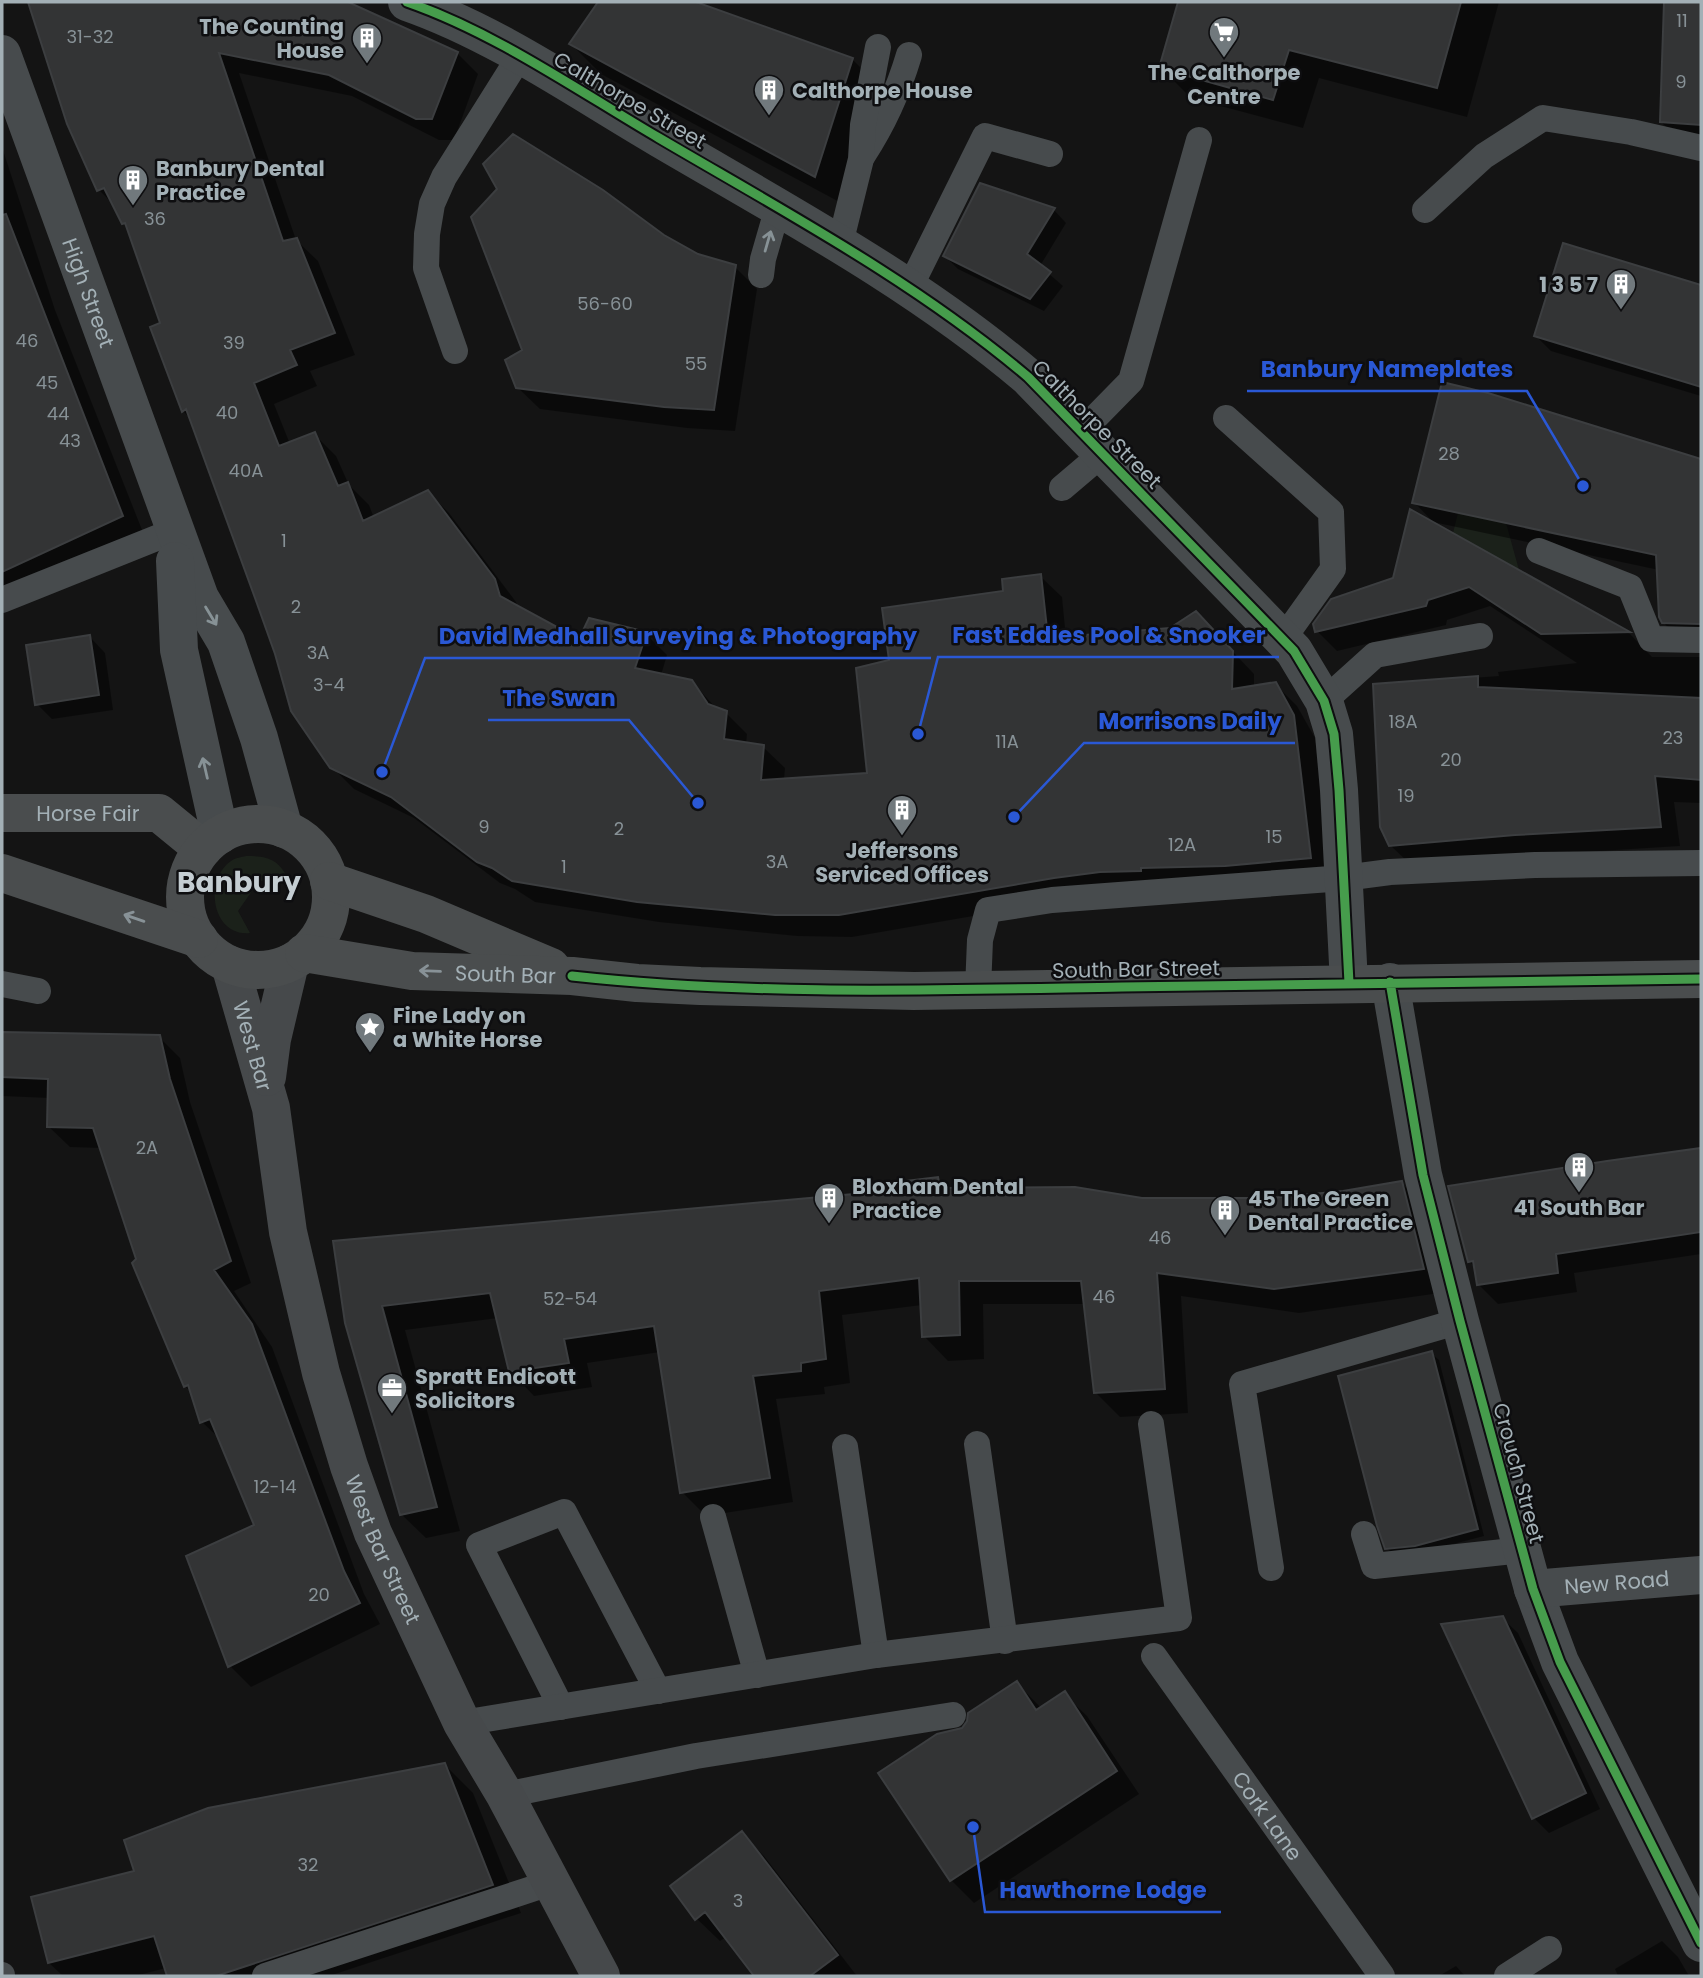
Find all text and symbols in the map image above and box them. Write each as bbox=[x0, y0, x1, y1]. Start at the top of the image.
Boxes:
house number: 11 bbox=[1676, 8, 1688, 33]
place label: The Counting House bbox=[199, 12, 344, 65]
supermarket icon: The Calthorpe Centre bbox=[1207, 15, 1241, 59]
building icon: The Counting House bbox=[350, 21, 384, 65]
house number: 31-32 bbox=[66, 24, 114, 49]
street label: Calthorpe Street bbox=[548, 44, 712, 156]
place label: The Calthorpe Centre bbox=[1148, 58, 1300, 111]
house number: 9 bbox=[1675, 69, 1687, 94]
building icon: Calthorpe House bbox=[752, 73, 786, 117]
place label: Calthorpe House bbox=[792, 76, 973, 105]
place label: Banbury Dental Practice bbox=[156, 154, 325, 207]
building icon: Banbury Dental Practice bbox=[116, 163, 150, 207]
house number: 36 bbox=[144, 206, 166, 231]
one-way arrow bbox=[762, 230, 775, 252]
street label: High Street bbox=[56, 234, 122, 351]
building icon: 1 3 5 7 bbox=[1604, 267, 1638, 311]
place label: 1 3 5 7 bbox=[1539, 270, 1598, 299]
house number: 56-60 bbox=[577, 291, 633, 316]
house number: 46 bbox=[16, 328, 38, 353]
house number: 39 bbox=[223, 330, 245, 355]
callout: Banbury Nameplates bbox=[1247, 347, 1527, 391]
house number: 55 bbox=[685, 351, 707, 376]
street label: Calthorpe Street bbox=[1026, 353, 1168, 495]
text: Banbury Nameplates bbox=[1261, 353, 1513, 385]
house number: 45 bbox=[36, 370, 58, 395]
house number: 40 bbox=[216, 400, 238, 425]
house number: 44 bbox=[47, 401, 69, 426]
house number: 43 bbox=[59, 428, 81, 453]
house number: 28 bbox=[1438, 441, 1460, 466]
house number: 40A bbox=[229, 458, 263, 483]
house number: 1 bbox=[281, 528, 287, 553]
house number: 2 bbox=[291, 594, 301, 619]
one-way arrow bbox=[204, 605, 218, 625]
callout: Fast Eddies Pool & Snooker bbox=[938, 613, 1279, 657]
callout: David Medhall Surveying & Photography bbox=[425, 614, 931, 658]
text: Fast Eddies Pool & Snooker bbox=[952, 619, 1266, 651]
text: David Medhall Surveying & Photography bbox=[439, 620, 918, 652]
house number: 3A bbox=[307, 640, 329, 665]
house number: 3-4 bbox=[313, 672, 345, 697]
callout: The Swan bbox=[488, 676, 629, 720]
text: The Swan bbox=[502, 682, 616, 714]
callout: Morrisons Daily bbox=[1084, 699, 1295, 743]
text: Morrisons Daily bbox=[1098, 705, 1282, 737]
house number: 18A bbox=[1388, 709, 1418, 734]
house number: 23 bbox=[1663, 725, 1683, 750]
house number: 11A bbox=[995, 729, 1019, 754]
house number: 20 bbox=[1440, 747, 1462, 772]
one-way arrow bbox=[198, 757, 211, 780]
house number: 19 bbox=[1397, 783, 1415, 808]
building icon: Jeffersons Serviced Offices bbox=[885, 793, 919, 837]
street label: Horse Fair bbox=[36, 799, 140, 828]
house number: 9 bbox=[478, 814, 490, 839]
house number: 2 bbox=[614, 816, 624, 841]
house number: 15 bbox=[1265, 824, 1283, 849]
house number: 12A bbox=[1168, 832, 1196, 857]
place label: Jeffersons Serviced Offices bbox=[815, 836, 989, 889]
house number: 3A bbox=[766, 849, 788, 874]
house number: 1 bbox=[561, 854, 567, 879]
district label: Banbury bbox=[177, 863, 301, 902]
one-way arrow bbox=[123, 910, 145, 923]
street label: South Bar Street bbox=[1052, 953, 1220, 985]
street label: South Bar bbox=[455, 958, 556, 990]
one-way arrow bbox=[419, 965, 442, 978]
street label: West Bar bbox=[226, 997, 280, 1094]
place label: Fine Lady on a White Horse bbox=[393, 1001, 542, 1054]
place icon: Fine Lady on a White Horse bbox=[353, 1010, 387, 1054]
house number: 2A bbox=[136, 1135, 158, 1160]
building icon: 41 South Bar bbox=[1562, 1150, 1596, 1194]
place label: Bloxham Dental Practice bbox=[852, 1172, 1024, 1225]
building icon: Bloxham Dental Practice bbox=[812, 1181, 846, 1225]
place label: 45 The Green Dental Practice bbox=[1248, 1184, 1413, 1237]
building icon: 45 The Green Dental Practice bbox=[1208, 1193, 1242, 1237]
place label: 41 South Bar bbox=[1513, 1193, 1645, 1222]
house number: 46 bbox=[1149, 1225, 1171, 1250]
house number: 46 bbox=[1093, 1284, 1115, 1309]
house number: 52-54 bbox=[543, 1286, 597, 1311]
place label: Spratt Endicott Solicitors bbox=[415, 1362, 576, 1415]
office icon: Spratt Endicott Solicitors bbox=[375, 1371, 409, 1415]
street label: Crouch Street bbox=[1486, 1400, 1552, 1546]
street label: West Bar Street bbox=[339, 1471, 428, 1629]
house number: 12-14 bbox=[253, 1474, 297, 1499]
street label: New Road bbox=[1563, 1563, 1670, 1601]
house number: 20 bbox=[308, 1582, 330, 1607]
street label: Cork Lane bbox=[1226, 1765, 1310, 1866]
house number: 32 bbox=[298, 1852, 318, 1877]
callout: Hawthorne Lodge bbox=[985, 1868, 1221, 1912]
text: Hawthorne Lodge bbox=[999, 1874, 1207, 1906]
house number: 3 bbox=[733, 1888, 743, 1913]

